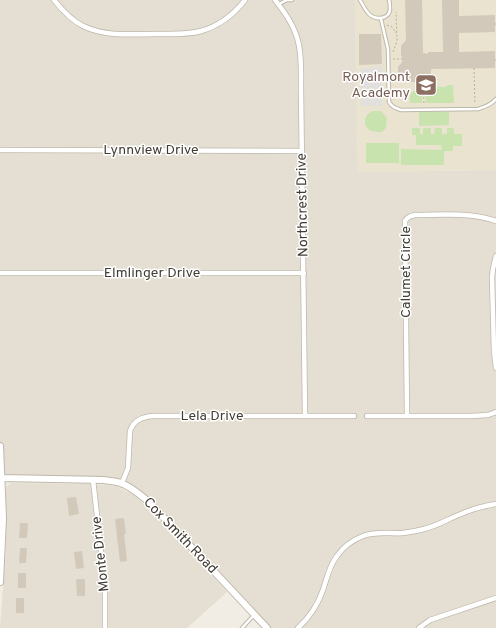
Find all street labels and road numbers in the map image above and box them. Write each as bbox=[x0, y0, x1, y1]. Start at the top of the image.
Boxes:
street label: Lynnview Drive bbox=[103, 142, 199, 159]
street label: Northcrest Drive bbox=[294, 153, 312, 257]
street label: Calumet Circle bbox=[398, 226, 415, 318]
street label: Elmlinger Drive bbox=[104, 265, 200, 282]
street label: Lela Drive bbox=[181, 408, 243, 425]
street label: Cox Smith Road bbox=[139, 494, 221, 578]
street label: Monte Drive bbox=[89, 515, 113, 593]

